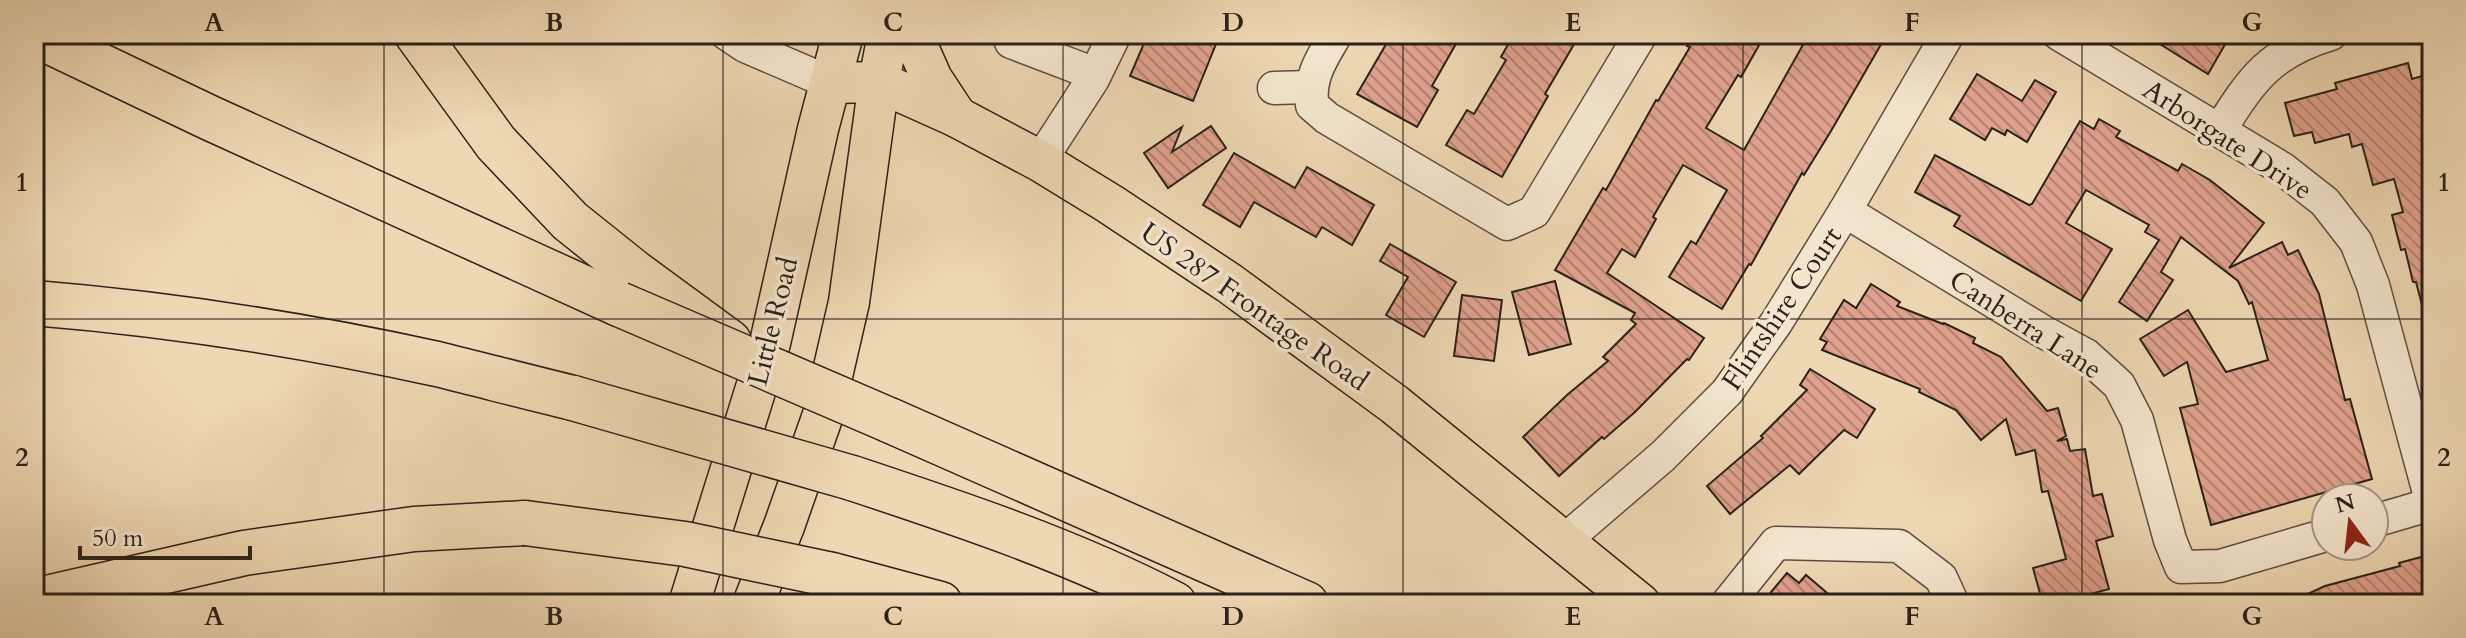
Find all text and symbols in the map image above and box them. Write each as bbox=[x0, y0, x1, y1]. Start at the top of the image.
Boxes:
text: A bbox=[204, 5, 224, 40]
text: B bbox=[545, 5, 563, 40]
text: C bbox=[883, 5, 903, 40]
text: D bbox=[1222, 5, 1244, 40]
text: E bbox=[1565, 5, 1581, 40]
text: F bbox=[1904, 5, 1920, 40]
text: G bbox=[2241, 5, 2263, 40]
street label: Arborgate Drive bbox=[2135, 71, 2320, 209]
text: 1 bbox=[15, 165, 29, 200]
text: 1 bbox=[2437, 165, 2451, 200]
street label: US 287 Frontage Road bbox=[1133, 214, 1376, 400]
street label: Flintshire Court bbox=[1713, 219, 1851, 398]
street label: Little Road bbox=[739, 253, 807, 390]
street label: Canberra Lane bbox=[1942, 261, 2109, 388]
text: 2 bbox=[15, 440, 29, 475]
text: 2 bbox=[2437, 440, 2451, 475]
north arrow bbox=[2310, 482, 2390, 562]
text: N bbox=[2332, 487, 2358, 521]
scale bar bbox=[80, 510, 250, 560]
text: 50 m bbox=[92, 522, 144, 555]
text: A bbox=[204, 599, 224, 634]
text: B bbox=[545, 599, 563, 634]
text: C bbox=[883, 599, 903, 634]
text: D bbox=[1222, 599, 1244, 634]
text: E bbox=[1565, 599, 1581, 634]
text: F bbox=[1904, 599, 1920, 634]
text: G bbox=[2241, 599, 2263, 634]

